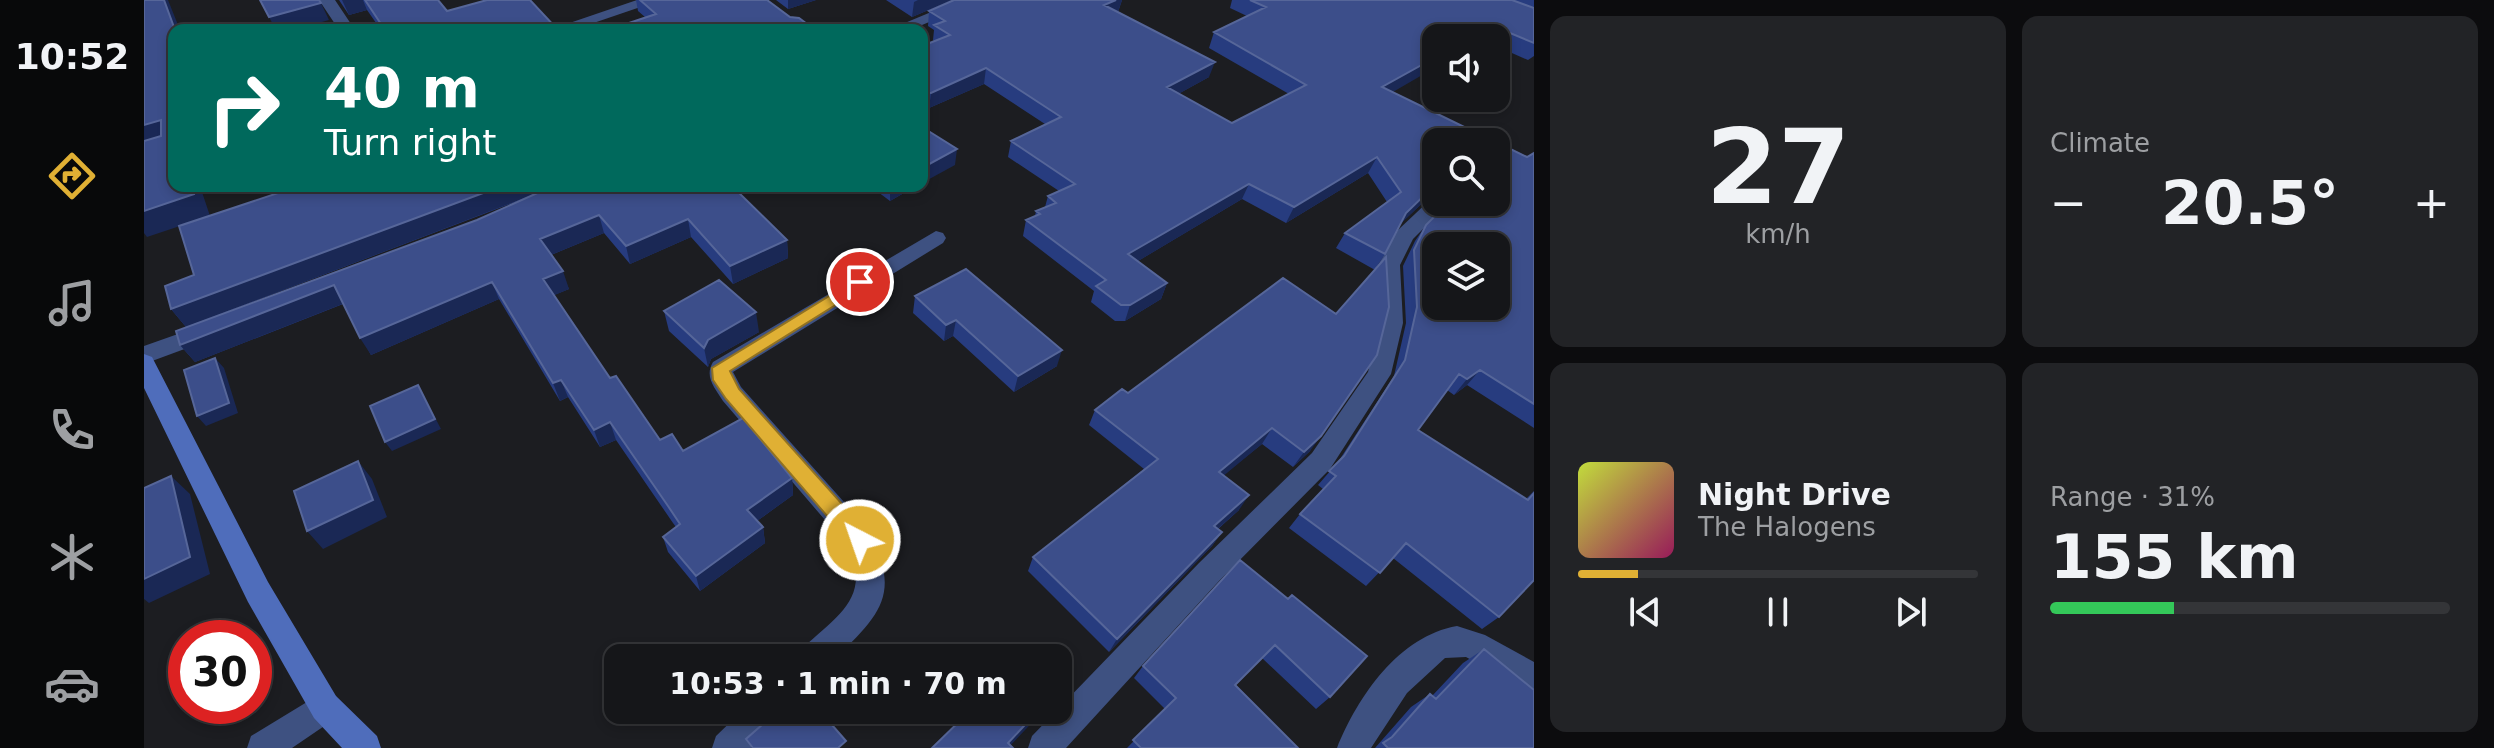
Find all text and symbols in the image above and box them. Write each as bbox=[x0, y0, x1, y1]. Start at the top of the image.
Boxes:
map controls bbox=[1422, 24, 1510, 320]
button: sound bbox=[1422, 24, 1510, 112]
text: 10:52 bbox=[15, 36, 129, 77]
text: 40 m bbox=[324, 55, 480, 120]
icon: right bbox=[192, 56, 296, 160]
text: 27 bbox=[1706, 106, 1850, 228]
text: Turn right bbox=[324, 122, 496, 163]
button: search bbox=[1422, 128, 1510, 216]
text: Climate bbox=[2050, 128, 2150, 158]
icon: directions bbox=[44, 148, 100, 204]
text: 20.5° bbox=[2161, 168, 2339, 238]
text: − bbox=[2050, 177, 2087, 228]
text: + bbox=[2413, 177, 2450, 228]
text: km/h bbox=[1745, 219, 1811, 249]
button: layers bbox=[1422, 232, 1510, 320]
pin bbox=[826, 248, 894, 316]
icon: arrive bbox=[838, 260, 882, 304]
icon: music bbox=[44, 275, 100, 331]
icon: phone bbox=[44, 402, 100, 458]
text: Night Drive bbox=[1698, 477, 1891, 512]
text: Range · 31% bbox=[2050, 482, 2215, 512]
position arrow bbox=[818, 498, 902, 582]
text: The Halogens bbox=[1698, 512, 1876, 542]
text: 155 km bbox=[2050, 522, 2299, 592]
icon: climate bbox=[44, 529, 100, 585]
icon: previous bbox=[1623, 590, 1667, 634]
icon: pause bbox=[1756, 590, 1800, 634]
icon: next bbox=[1889, 590, 1933, 634]
speed limit sign: 30 bbox=[168, 620, 272, 724]
icon: car bbox=[44, 656, 100, 712]
text: 10:53 · 1 min · 70 m bbox=[669, 666, 1007, 701]

